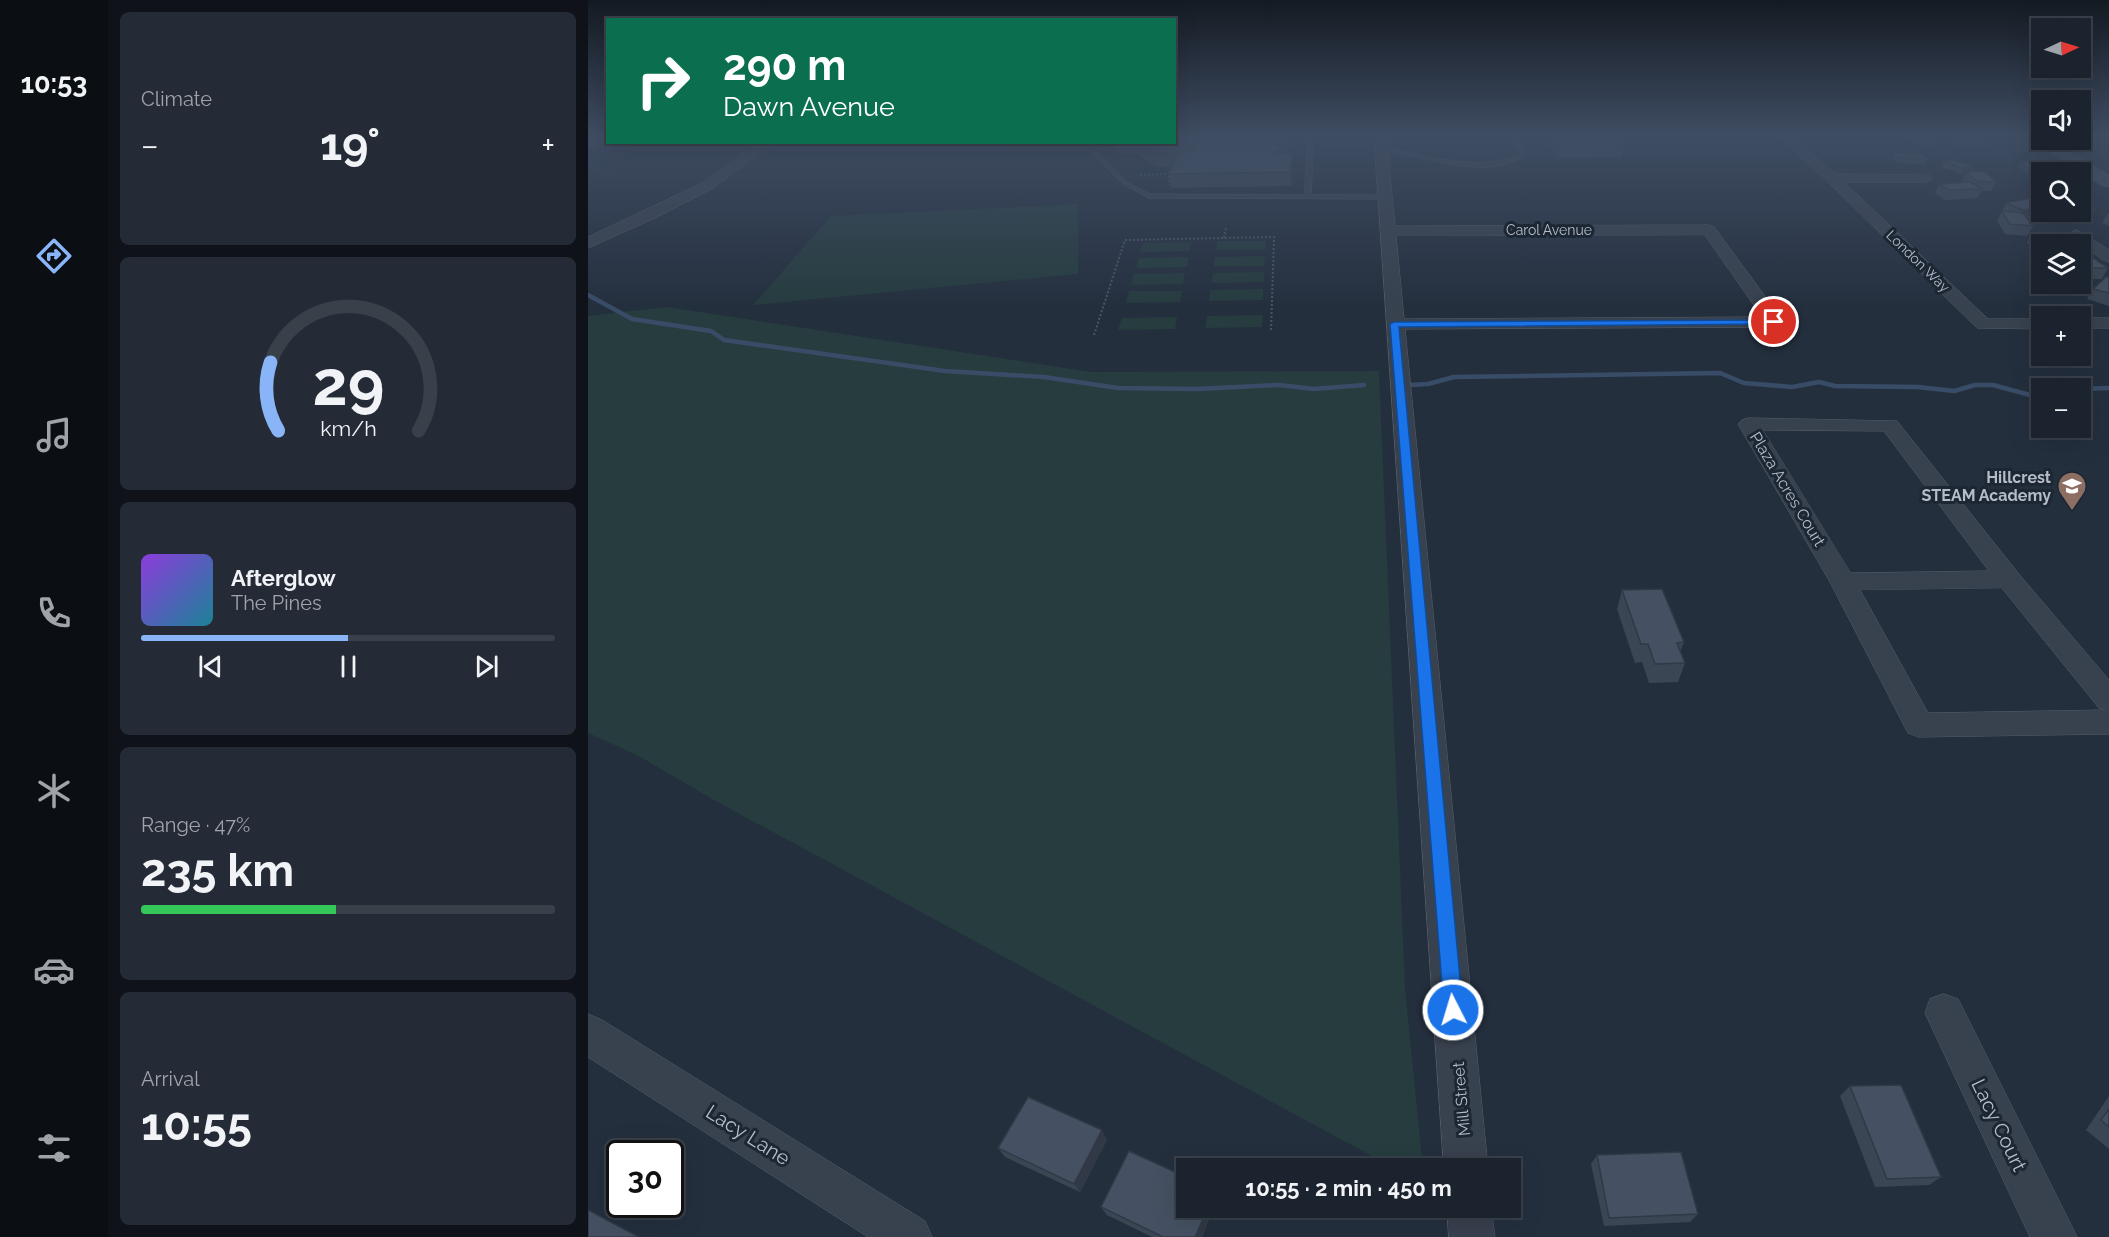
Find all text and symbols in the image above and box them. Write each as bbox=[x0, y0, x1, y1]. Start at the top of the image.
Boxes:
north arrow bbox=[2031, 18, 2091, 78]
map controls bbox=[2031, 18, 2091, 438]
text: 290 m bbox=[723, 41, 846, 90]
icon: right bbox=[624, 42, 702, 120]
text: 10:53 bbox=[21, 68, 87, 99]
text: Climate bbox=[141, 87, 212, 111]
button: sound bbox=[2031, 90, 2091, 150]
text: Dawn Avenue bbox=[723, 91, 895, 122]
text: 19° bbox=[320, 118, 380, 171]
text: − bbox=[141, 126, 159, 165]
text: + bbox=[541, 126, 555, 165]
button: search bbox=[2031, 162, 2091, 222]
street label: Carol Avenue bbox=[1506, 222, 1592, 238]
street label: London Way bbox=[1883, 227, 1953, 295]
button: layers bbox=[2031, 234, 2091, 294]
icon: directions bbox=[33, 235, 75, 277]
pin bbox=[1748, 296, 1799, 347]
icon: arrive bbox=[1757, 305, 1790, 338]
button: + bbox=[2031, 306, 2091, 366]
text: 29 bbox=[312, 346, 384, 420]
button: − bbox=[2031, 378, 2091, 438]
icon: music bbox=[33, 414, 75, 456]
text: km/h bbox=[320, 416, 376, 441]
street label: Plaza Acres Court bbox=[1746, 429, 1830, 550]
place label: Hillcrest STEAM Academy bbox=[1922, 468, 2051, 505]
school or university icon: Hillcrest STEAM Academy bbox=[2056, 470, 2088, 512]
text: Afterglow bbox=[231, 565, 336, 591]
text: The Pines bbox=[231, 591, 322, 615]
icon: phone bbox=[33, 592, 75, 634]
icon: previous bbox=[194, 650, 227, 683]
icon: pause bbox=[332, 650, 365, 683]
icon: next bbox=[470, 650, 503, 683]
icon: climate bbox=[33, 770, 75, 812]
text: Range · 47% bbox=[141, 813, 250, 837]
text: 235 km bbox=[141, 844, 294, 897]
icon: car bbox=[33, 949, 75, 991]
position arrow bbox=[1421, 978, 1485, 1042]
street label: Mill Street bbox=[1449, 1061, 1474, 1137]
text: Arrival bbox=[141, 1067, 200, 1091]
street label: Lacy Court bbox=[1966, 1075, 2032, 1175]
text: 10:55 bbox=[141, 1098, 252, 1151]
street label: Lacy Lane bbox=[701, 1100, 795, 1170]
icon: filters bbox=[33, 1127, 75, 1169]
speed limit sign: 30 bbox=[606, 1140, 684, 1218]
text: 10:55 · 2 min · 450 m bbox=[1245, 1175, 1452, 1201]

